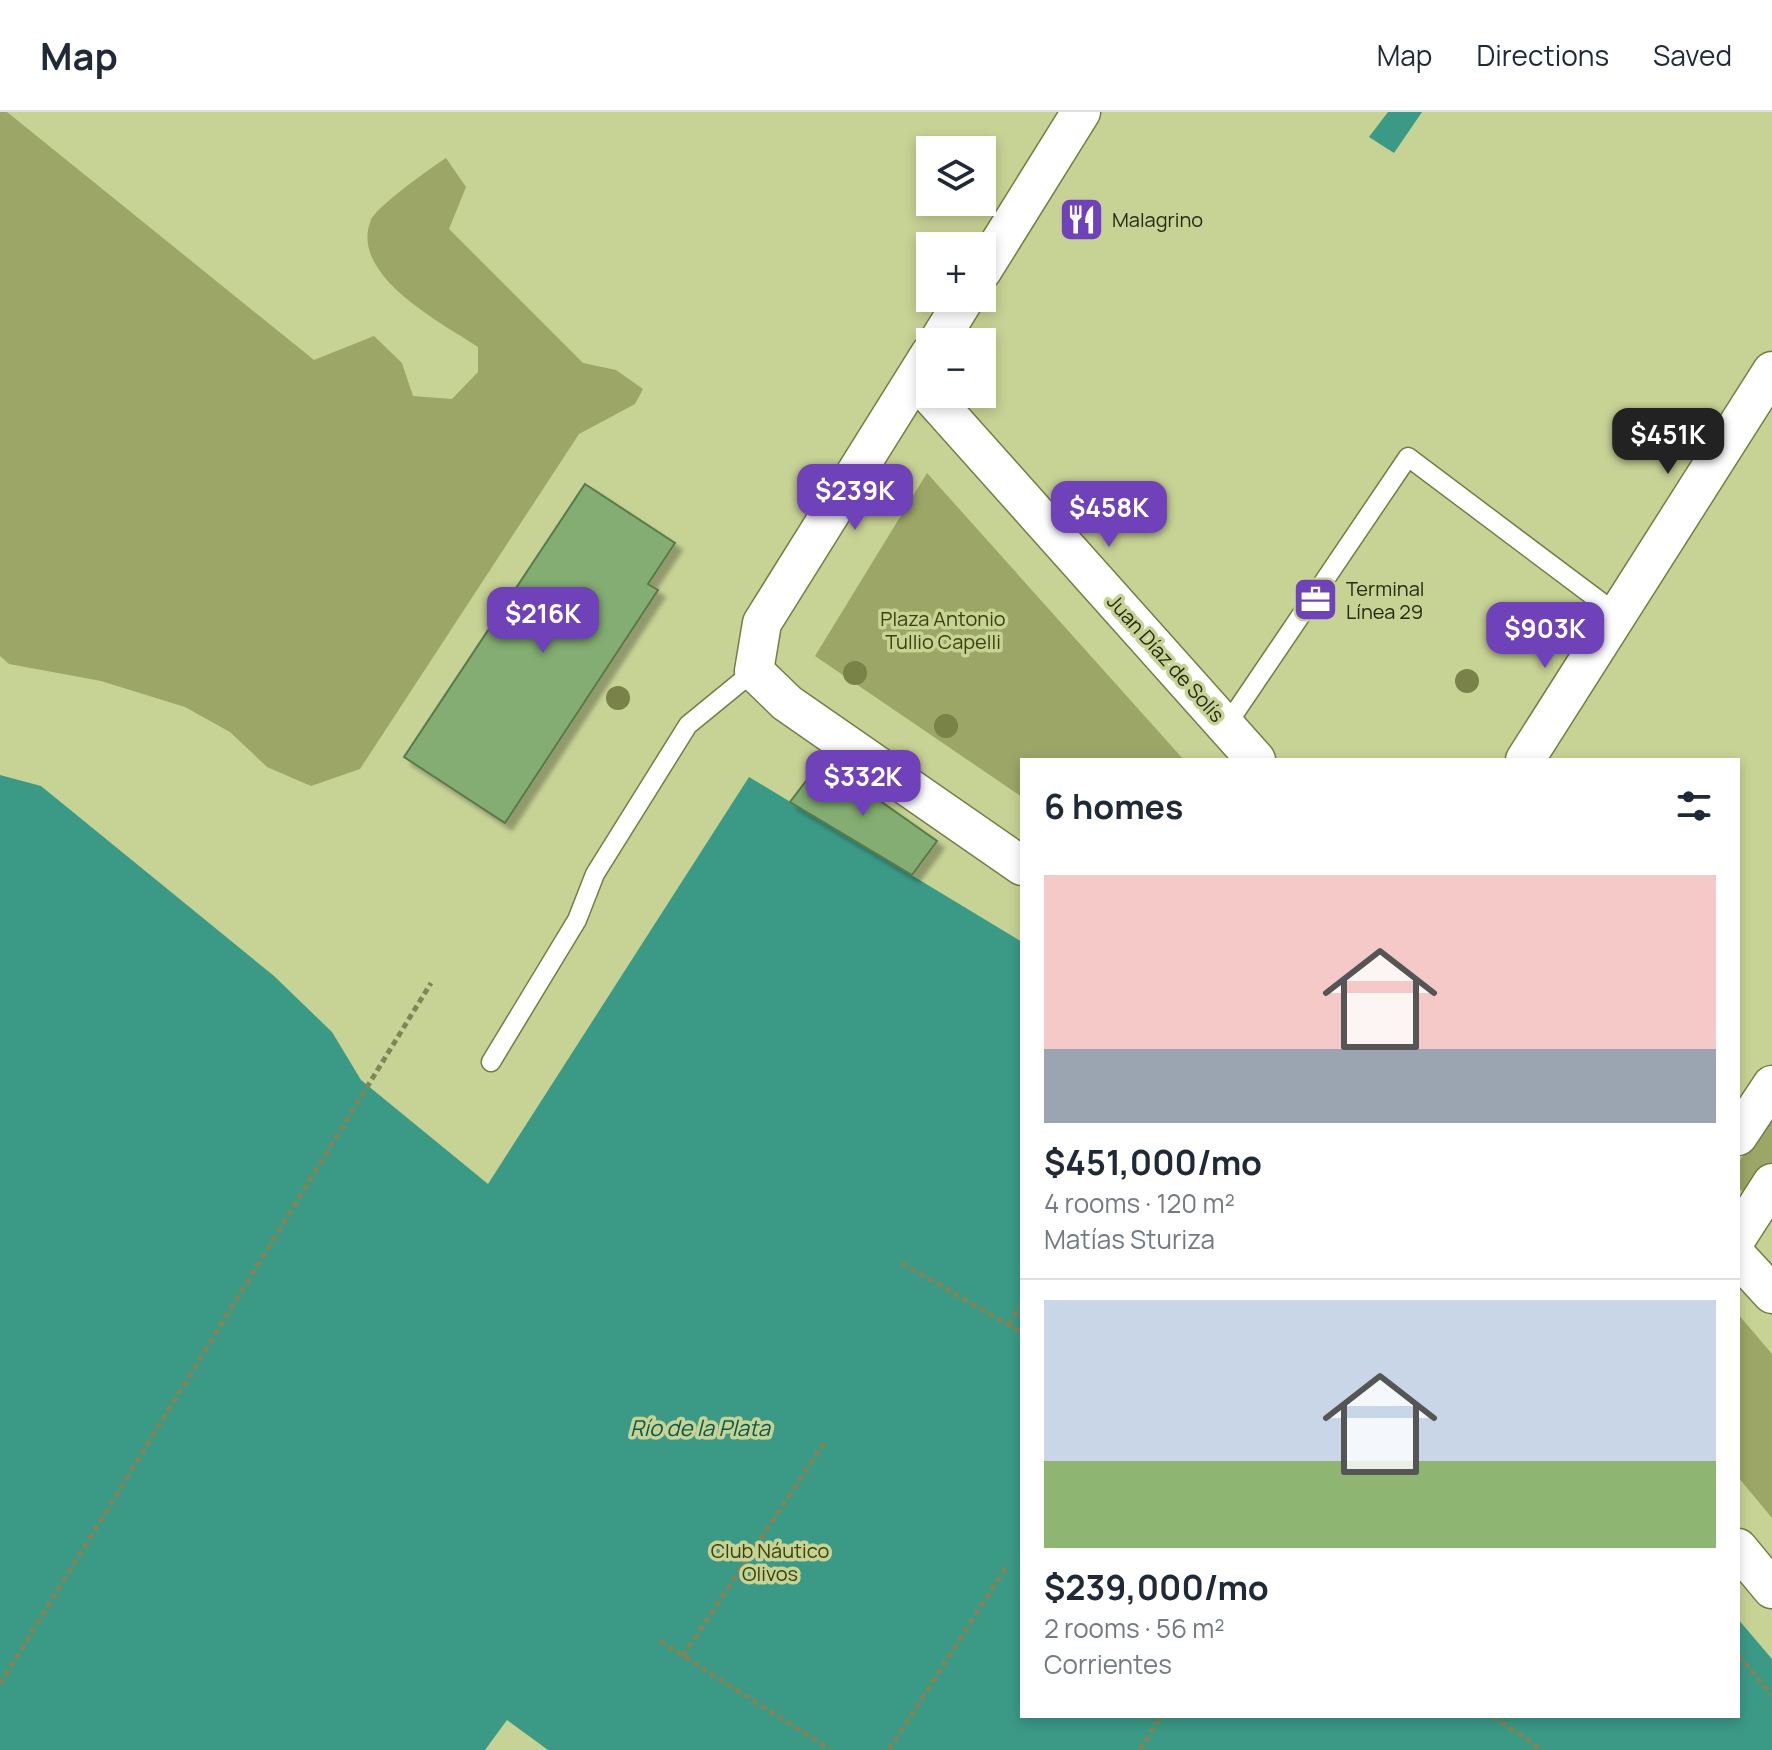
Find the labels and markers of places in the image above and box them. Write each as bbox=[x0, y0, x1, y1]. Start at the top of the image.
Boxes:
restaurant icon: Malagrino bbox=[1057, 195, 1105, 243]
place label: Malagrino bbox=[1112, 206, 1203, 233]
pin: $451K bbox=[1612, 408, 1724, 476]
pin: $239K bbox=[799, 464, 911, 532]
pin: $458K bbox=[1053, 481, 1165, 549]
place label: Terminal Línea 29 bbox=[1346, 575, 1425, 625]
office icon: Terminal Línea 29 bbox=[1291, 576, 1339, 624]
pin: $216K bbox=[487, 587, 599, 655]
pin: $903K bbox=[1489, 602, 1601, 670]
pin: $332K bbox=[807, 750, 919, 818]

